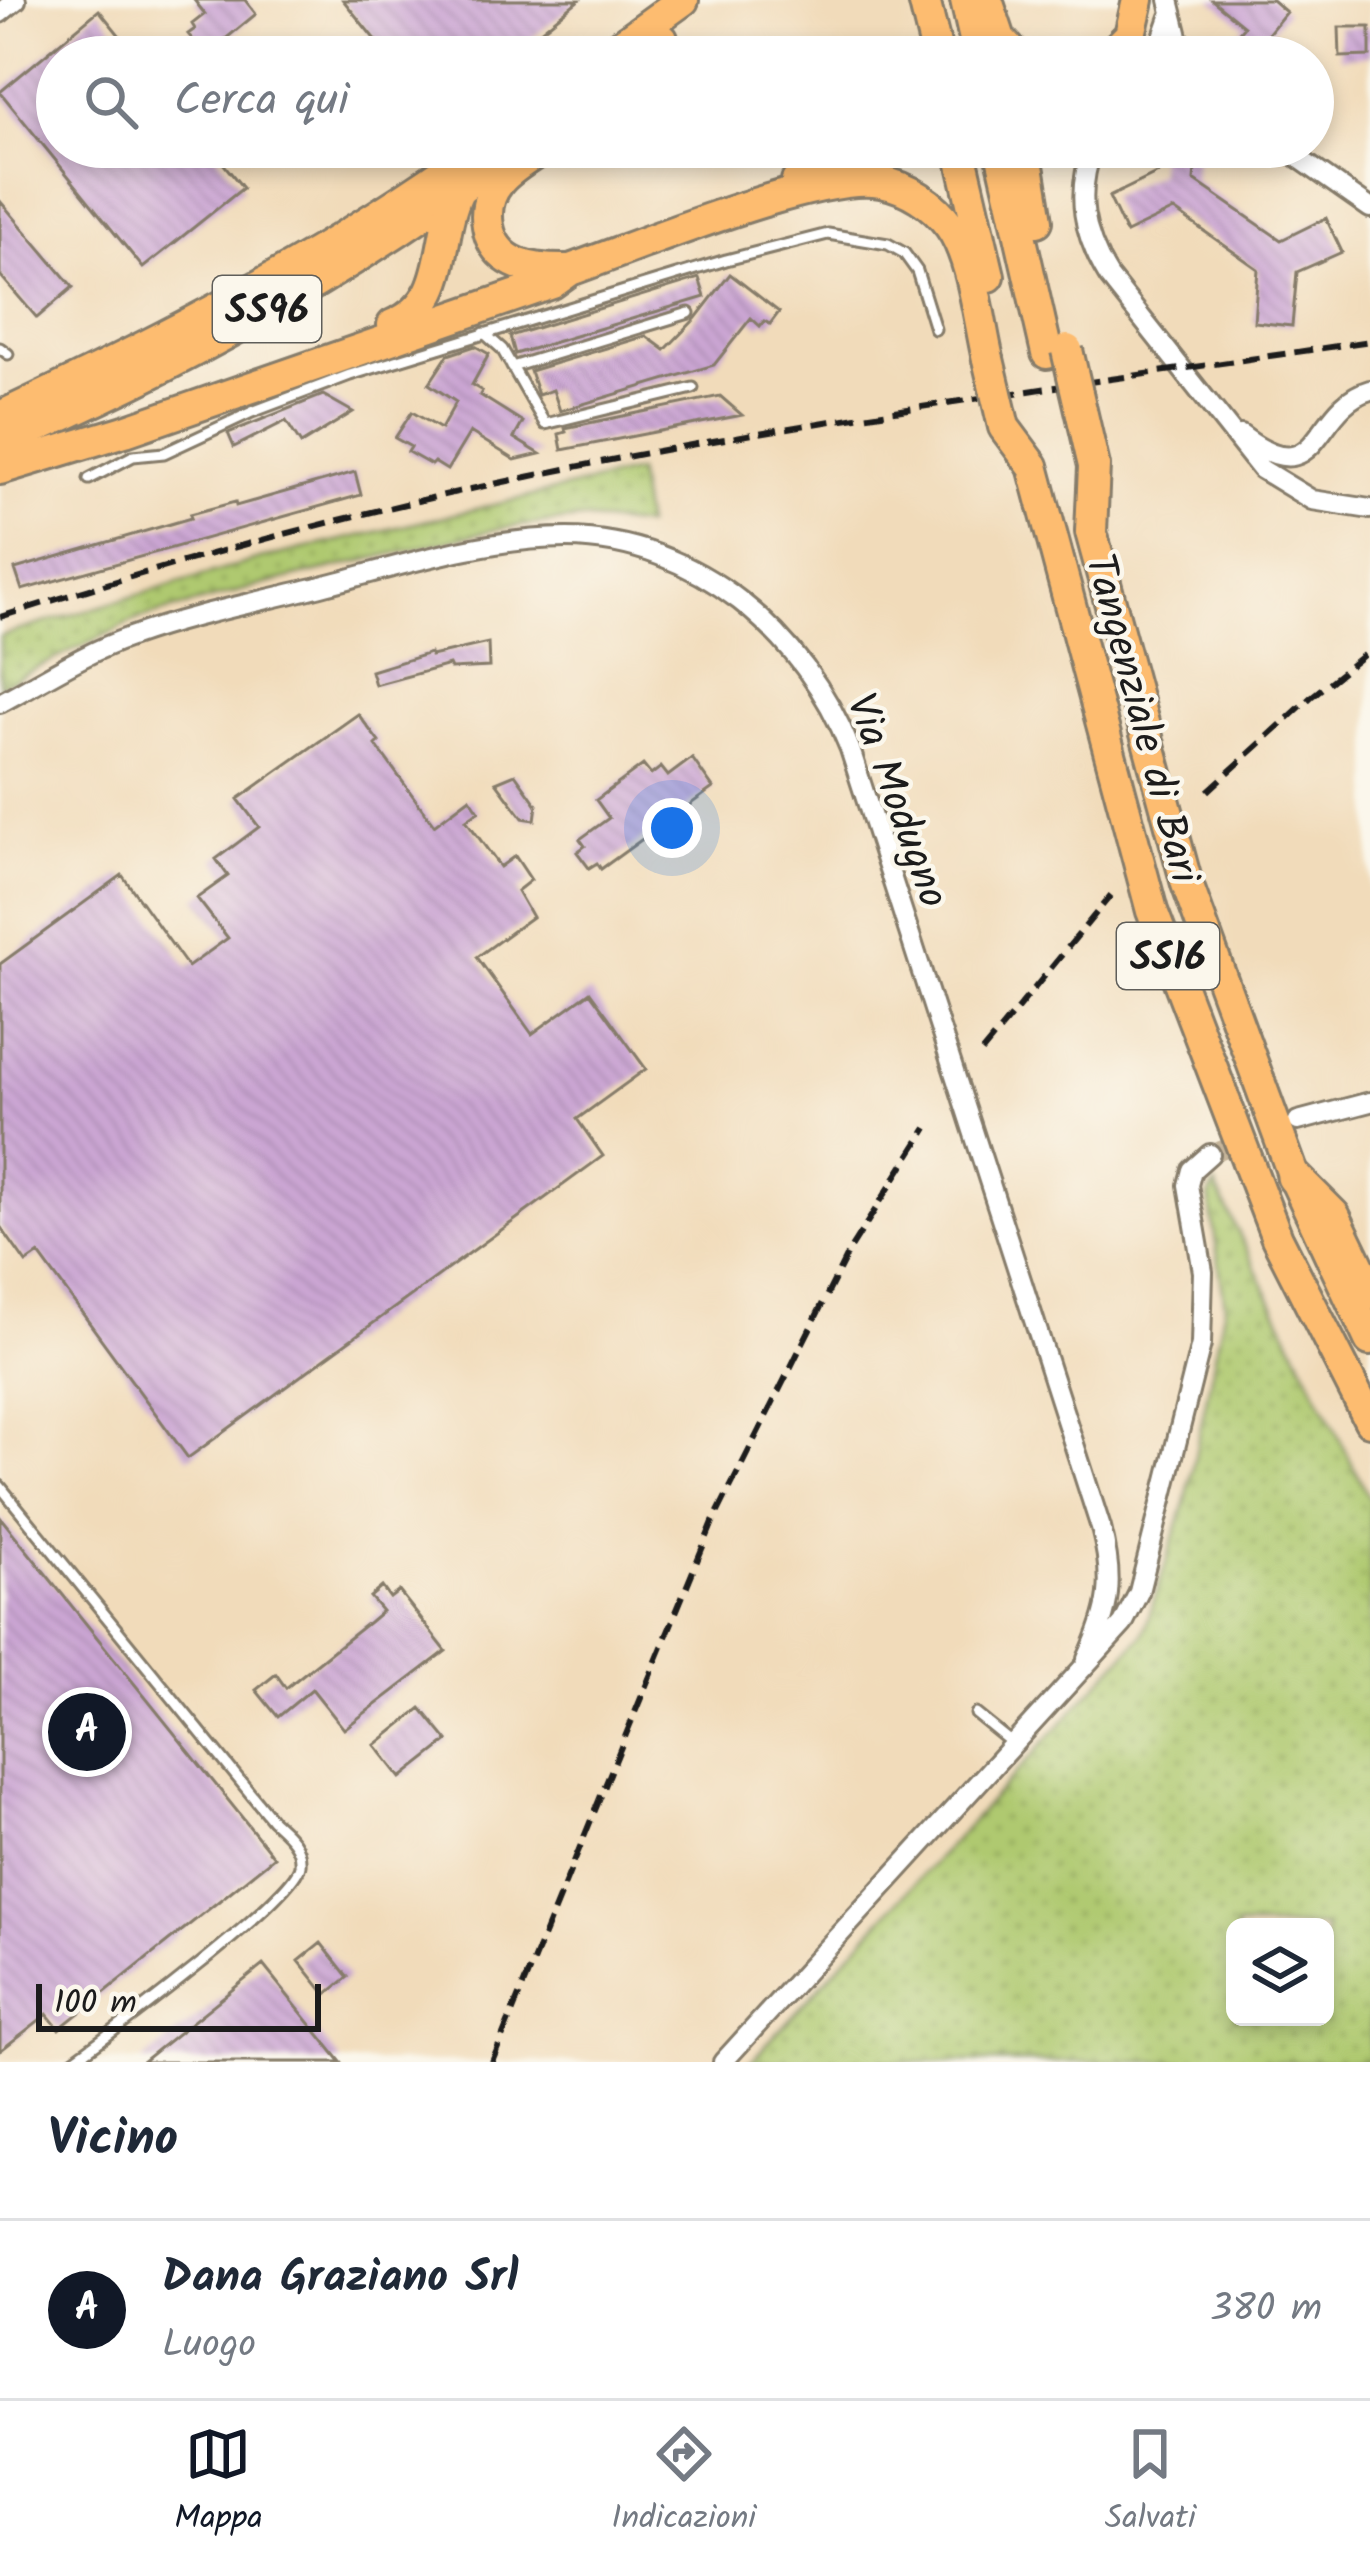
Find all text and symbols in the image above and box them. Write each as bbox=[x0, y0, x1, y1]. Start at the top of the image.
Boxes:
search box bbox=[36, 36, 1334, 168]
text: Cerca qui bbox=[174, 66, 349, 138]
icon: search bbox=[78, 69, 144, 135]
road number: SS96 bbox=[213, 276, 321, 342]
street label: Tangenziale di Bari bbox=[1065, 547, 1217, 893]
street label: Via Modugno bbox=[826, 685, 965, 918]
your location bbox=[642, 798, 702, 858]
road number: SS16 bbox=[1117, 923, 1219, 989]
pin: A bbox=[48, 1687, 126, 1777]
map controls bbox=[1226, 1918, 1334, 2026]
button: layers bbox=[1226, 1918, 1334, 2026]
scale bar bbox=[36, 1978, 321, 2031]
text: 100 m bbox=[54, 1978, 137, 2031]
text: Vicino bbox=[48, 2100, 178, 2181]
text: Dana Graziano Srl bbox=[162, 2243, 518, 2315]
text: A bbox=[75, 2279, 99, 2341]
text: 380 m bbox=[1210, 2279, 1322, 2341]
text: Luogo bbox=[162, 2315, 256, 2377]
tab: Mappa bbox=[174, 2421, 263, 2546]
tab: Indicazioni bbox=[611, 2421, 756, 2546]
tab: Salvati bbox=[1105, 2421, 1196, 2546]

